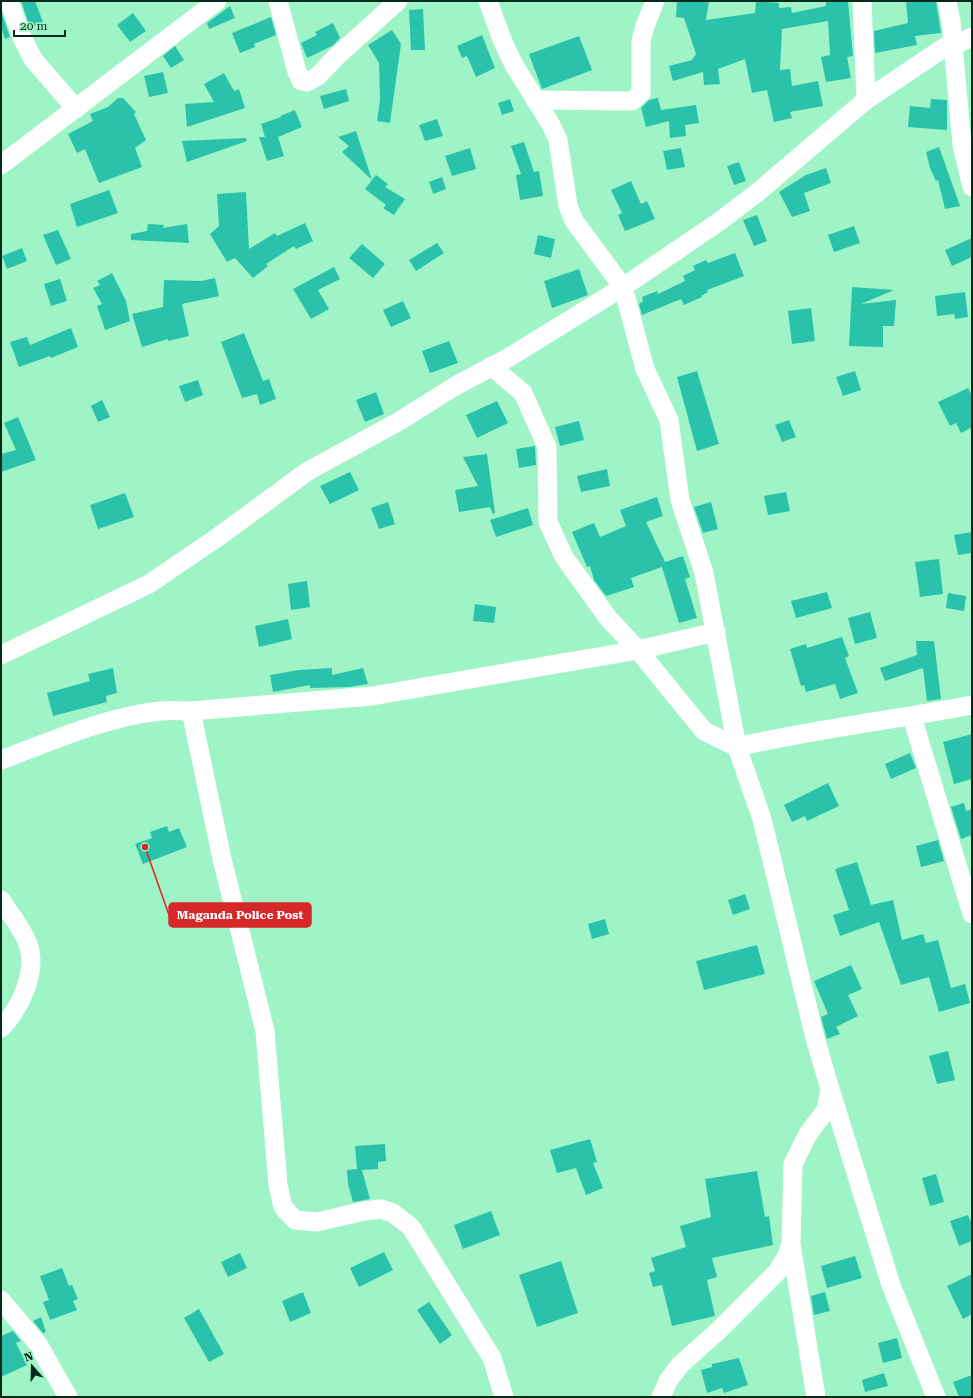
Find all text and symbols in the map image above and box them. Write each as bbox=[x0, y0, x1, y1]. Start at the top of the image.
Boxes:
scale bar bbox=[14, 12, 65, 38]
text: 20 m bbox=[20, 19, 47, 33]
callout: Maganda Police Post bbox=[169, 903, 311, 927]
text: Maganda Police Post bbox=[177, 908, 303, 922]
north arrow bbox=[12, 1346, 52, 1386]
text: N bbox=[23, 1349, 35, 1365]

